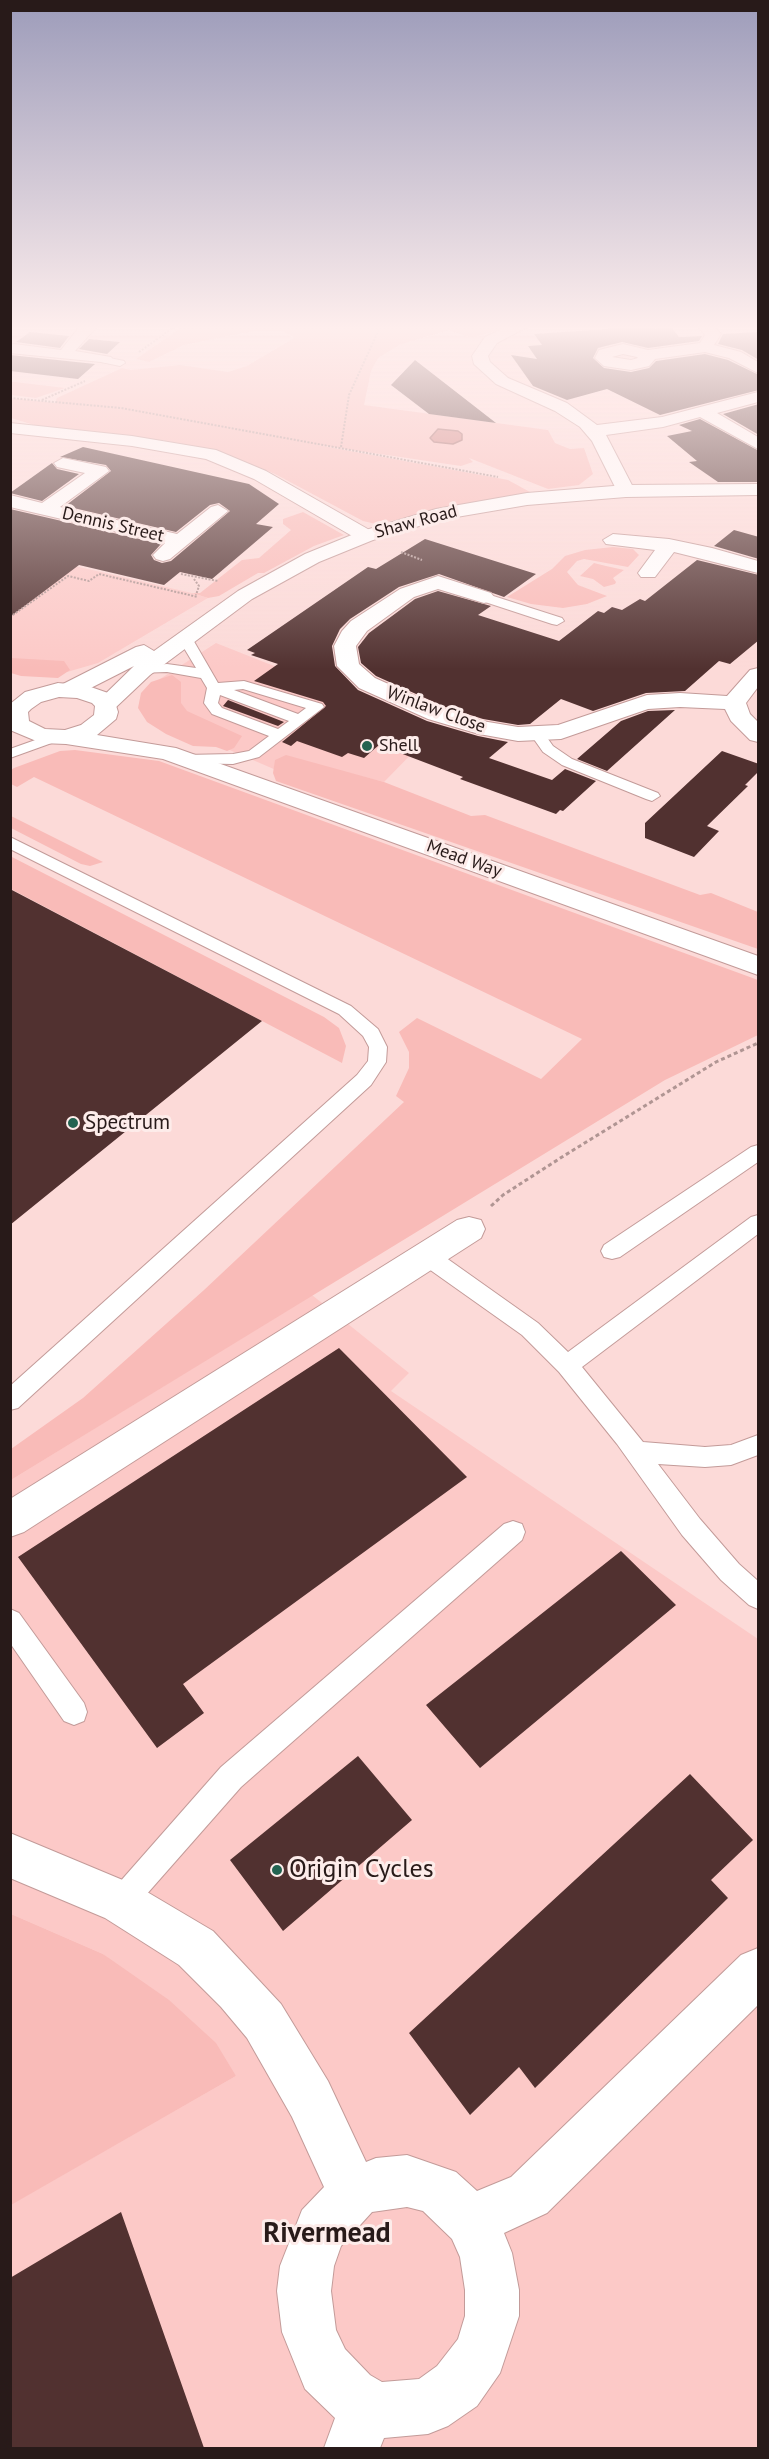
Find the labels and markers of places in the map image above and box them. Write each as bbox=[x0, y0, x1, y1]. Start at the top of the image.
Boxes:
place label: Shell bbox=[379, 735, 418, 757]
marker: Shell bbox=[360, 739, 374, 753]
place label: Spectrum bbox=[85, 1110, 170, 1136]
marker: Spectrum bbox=[66, 1116, 80, 1130]
place label: Origin Cycles bbox=[289, 1854, 434, 1886]
marker: Origin Cycles bbox=[270, 1863, 284, 1877]

